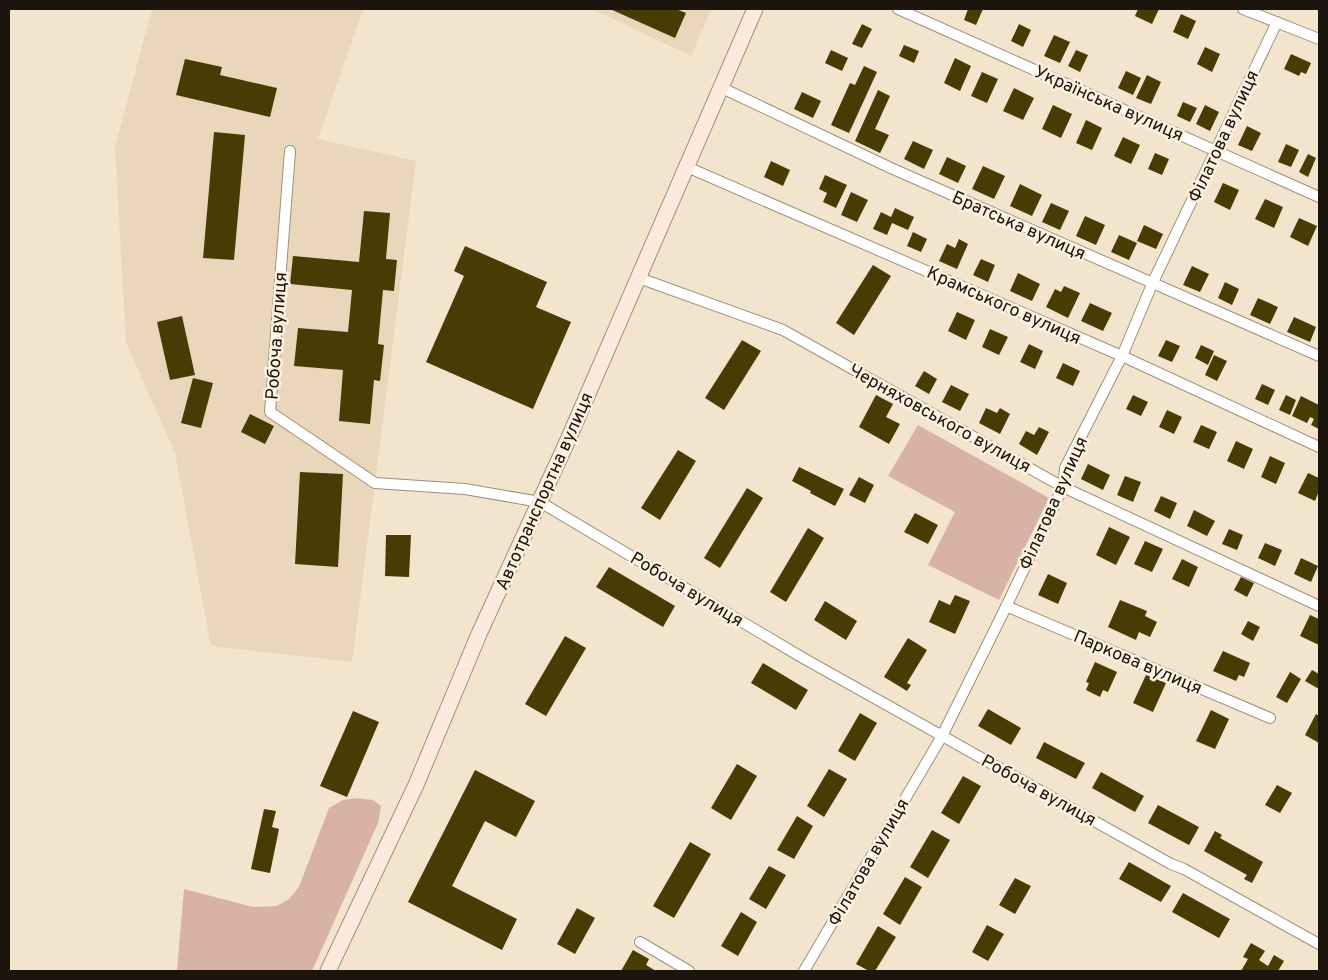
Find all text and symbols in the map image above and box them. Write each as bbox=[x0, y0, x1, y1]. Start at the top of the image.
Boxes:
street label: Українська вулиця bbox=[1030, 61, 1187, 148]
street label: Філатова вулиця bbox=[1184, 67, 1265, 207]
street label: Братська вулиця bbox=[948, 187, 1089, 266]
street label: Крамського вулиця bbox=[923, 262, 1084, 351]
street label: Робоча вулиця bbox=[262, 271, 293, 401]
street label: Черняховського вулиця bbox=[844, 360, 1035, 479]
street label: Автотранспортна вулиця bbox=[491, 389, 599, 594]
street label: Філатова вулиця bbox=[1015, 433, 1094, 574]
street label: Робоча вулиця bbox=[625, 547, 747, 633]
street label: Паркова вулиця bbox=[1069, 626, 1205, 701]
street label: Робоча вулиця bbox=[977, 750, 1100, 832]
street label: Філатова вулиця bbox=[823, 795, 915, 931]

